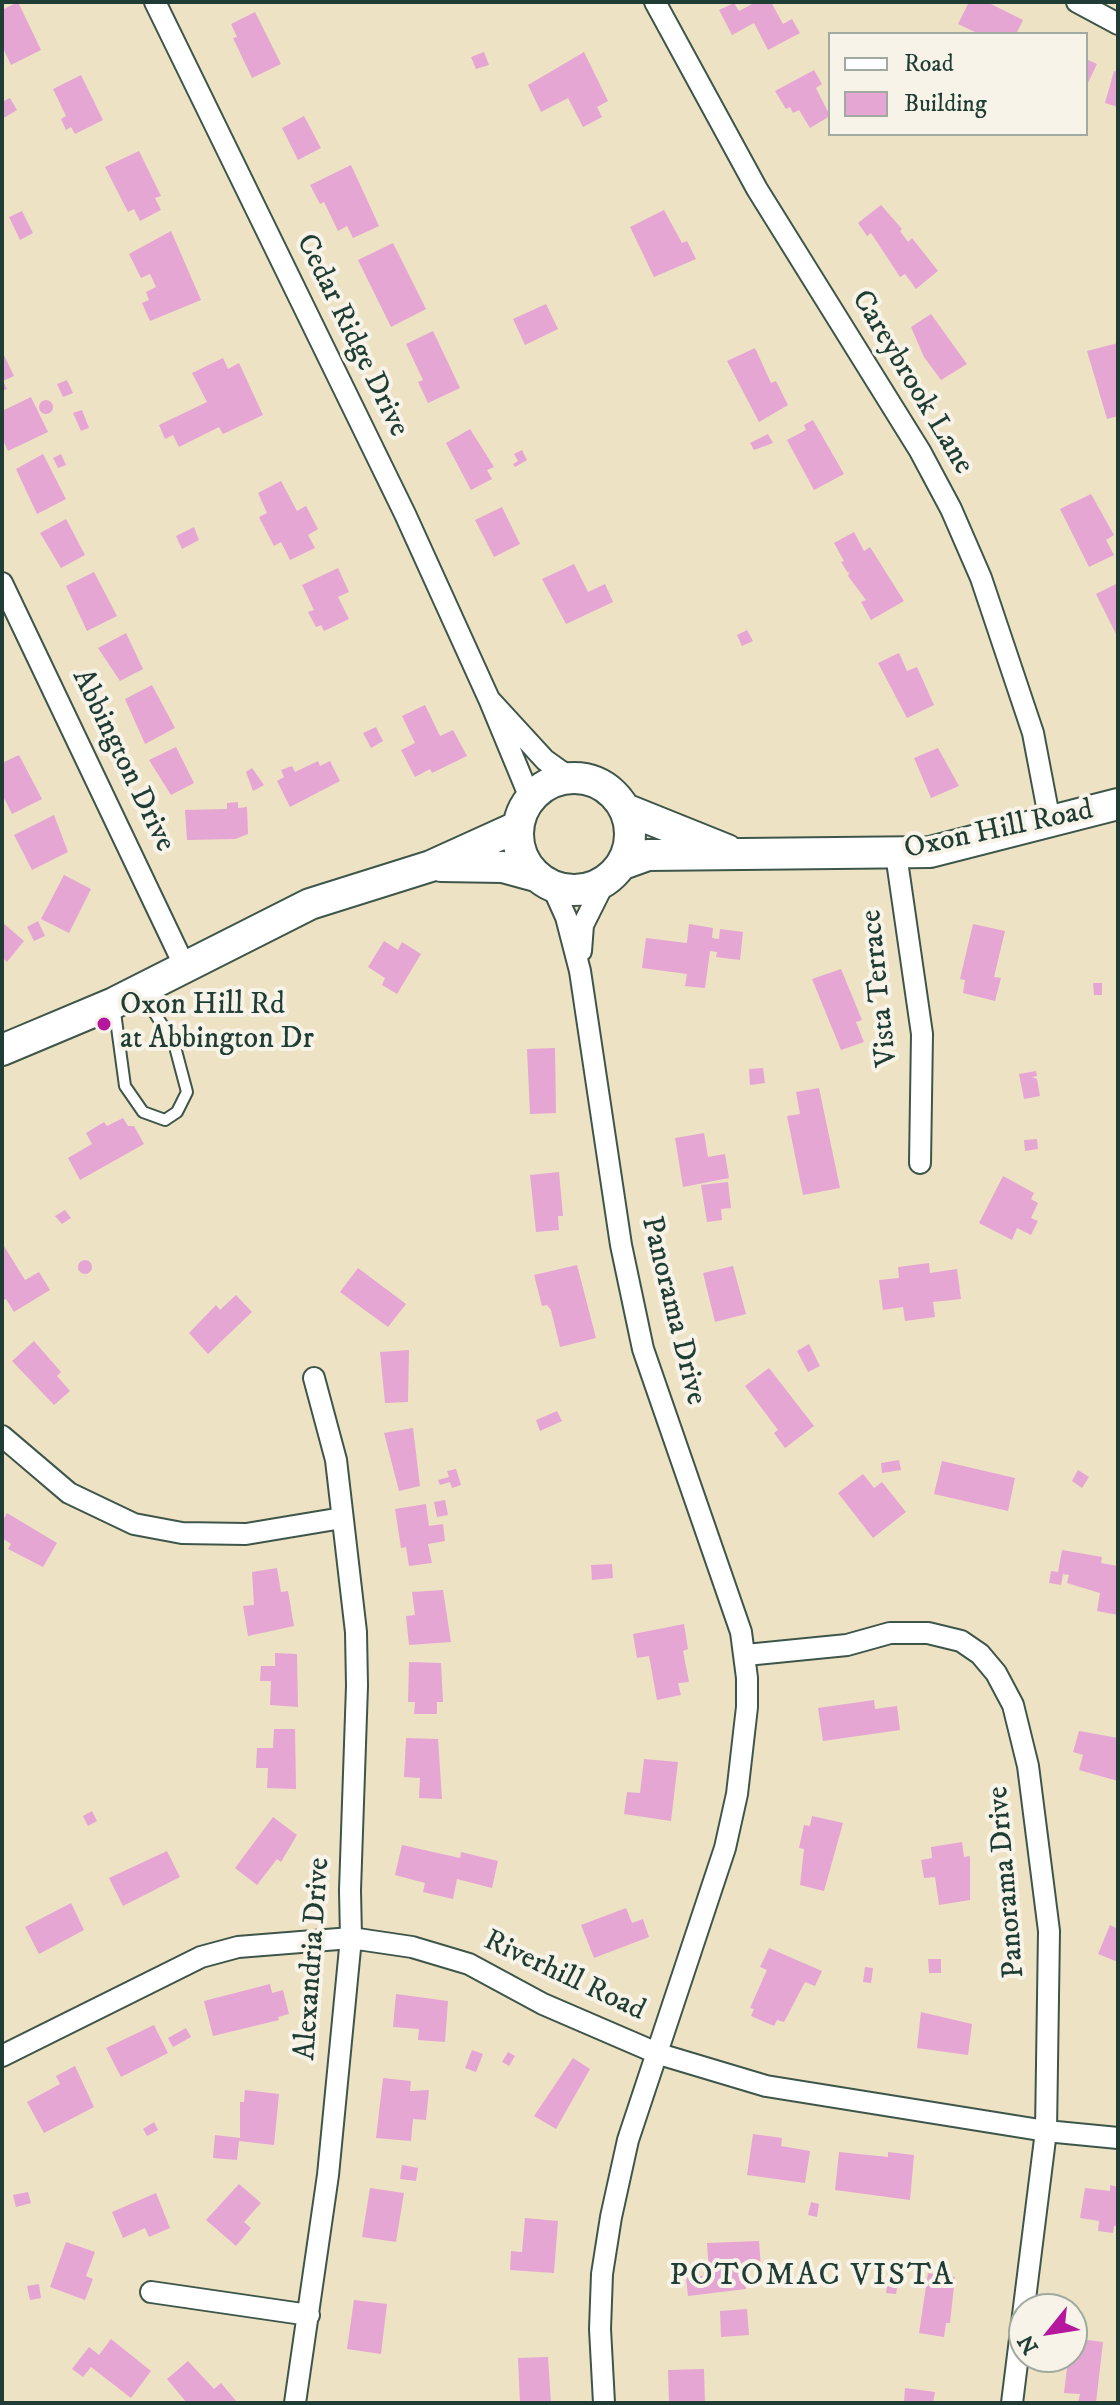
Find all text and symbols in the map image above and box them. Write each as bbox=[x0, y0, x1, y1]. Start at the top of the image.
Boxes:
legend bbox=[828, 32, 1088, 136]
text: Road bbox=[904, 49, 954, 79]
text: Building bbox=[904, 89, 987, 119]
street label: Cedar Ridge Drive bbox=[286, 229, 416, 443]
street label: Careybrook Lane bbox=[842, 284, 980, 482]
street label: Abbington Drive bbox=[62, 664, 182, 858]
street label: Oxon Hill Road bbox=[901, 793, 1097, 869]
street label: Vista Terrace bbox=[855, 908, 907, 1068]
place label: Oxon Hill Rd at Abbington Dr bbox=[120, 989, 314, 1060]
marker: Oxon Hill Rd at Abbington Dr bbox=[95, 1015, 113, 1033]
street label: Panorama Drive bbox=[631, 1213, 713, 1409]
street label: Panorama Drive bbox=[982, 1784, 1034, 1980]
street label: Alexandria Drive bbox=[289, 1856, 339, 2062]
street label: Riverhill Road bbox=[477, 1924, 651, 2030]
district label: POTOMAC VISTA bbox=[669, 2258, 955, 2296]
north arrow bbox=[1008, 2293, 1088, 2373]
text: N bbox=[1012, 2330, 1045, 2359]

